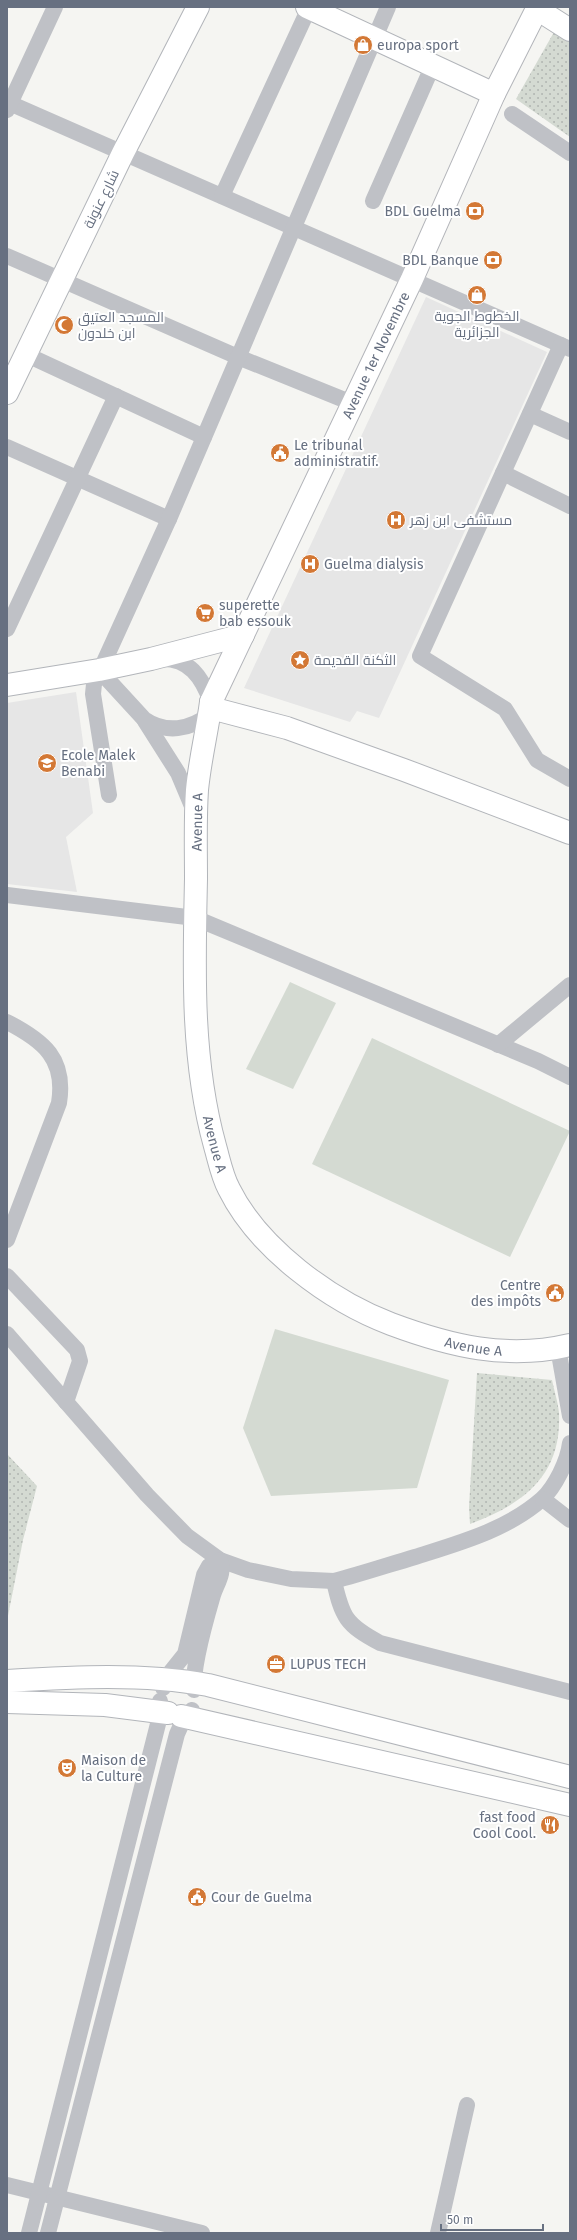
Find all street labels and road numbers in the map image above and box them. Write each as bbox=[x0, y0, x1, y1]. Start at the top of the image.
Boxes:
street label: شارع عنونة bbox=[80, 167, 123, 231]
street label: Avenue 1er Novembre bbox=[339, 289, 414, 421]
street label: Avenue A bbox=[188, 793, 207, 851]
street label: Avenue A bbox=[199, 1114, 230, 1175]
street label: Avenue A bbox=[443, 1334, 503, 1360]

